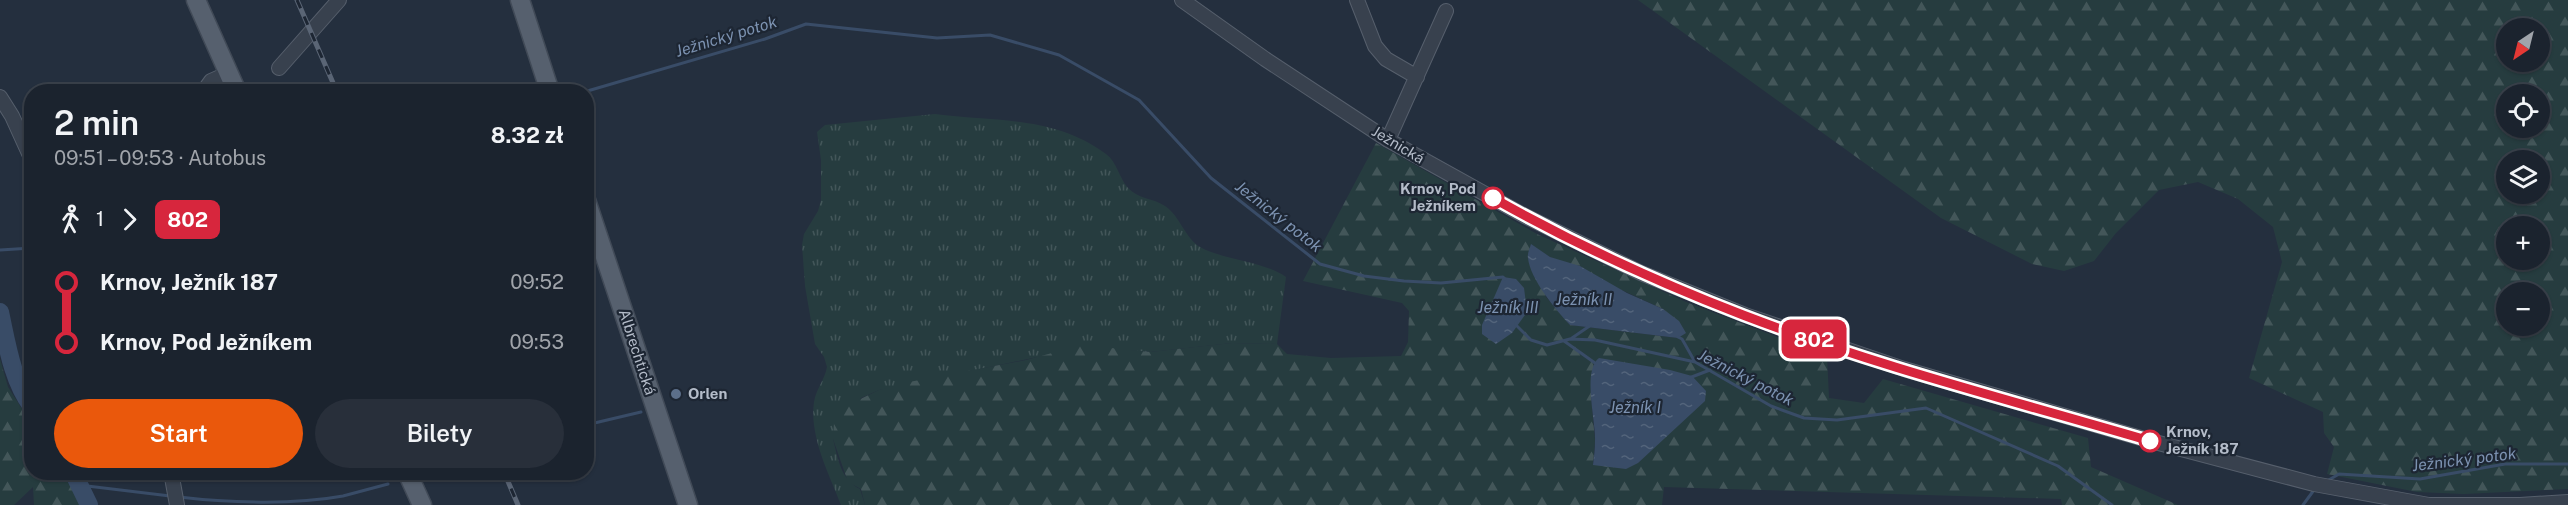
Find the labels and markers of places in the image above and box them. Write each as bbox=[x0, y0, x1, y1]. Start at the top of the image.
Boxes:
place label: Krnov, Pod Ježníkem bbox=[1400, 180, 1476, 214]
marker: Krnov, Pod Ježníkem bbox=[1482, 187, 1504, 209]
place label: Orlen bbox=[688, 385, 728, 402]
marker: Orlen bbox=[669, 387, 683, 401]
place label: Krnov, Ježník 187 bbox=[2166, 423, 2239, 457]
marker: Krnov, Ježník 187 bbox=[2139, 430, 2161, 452]

